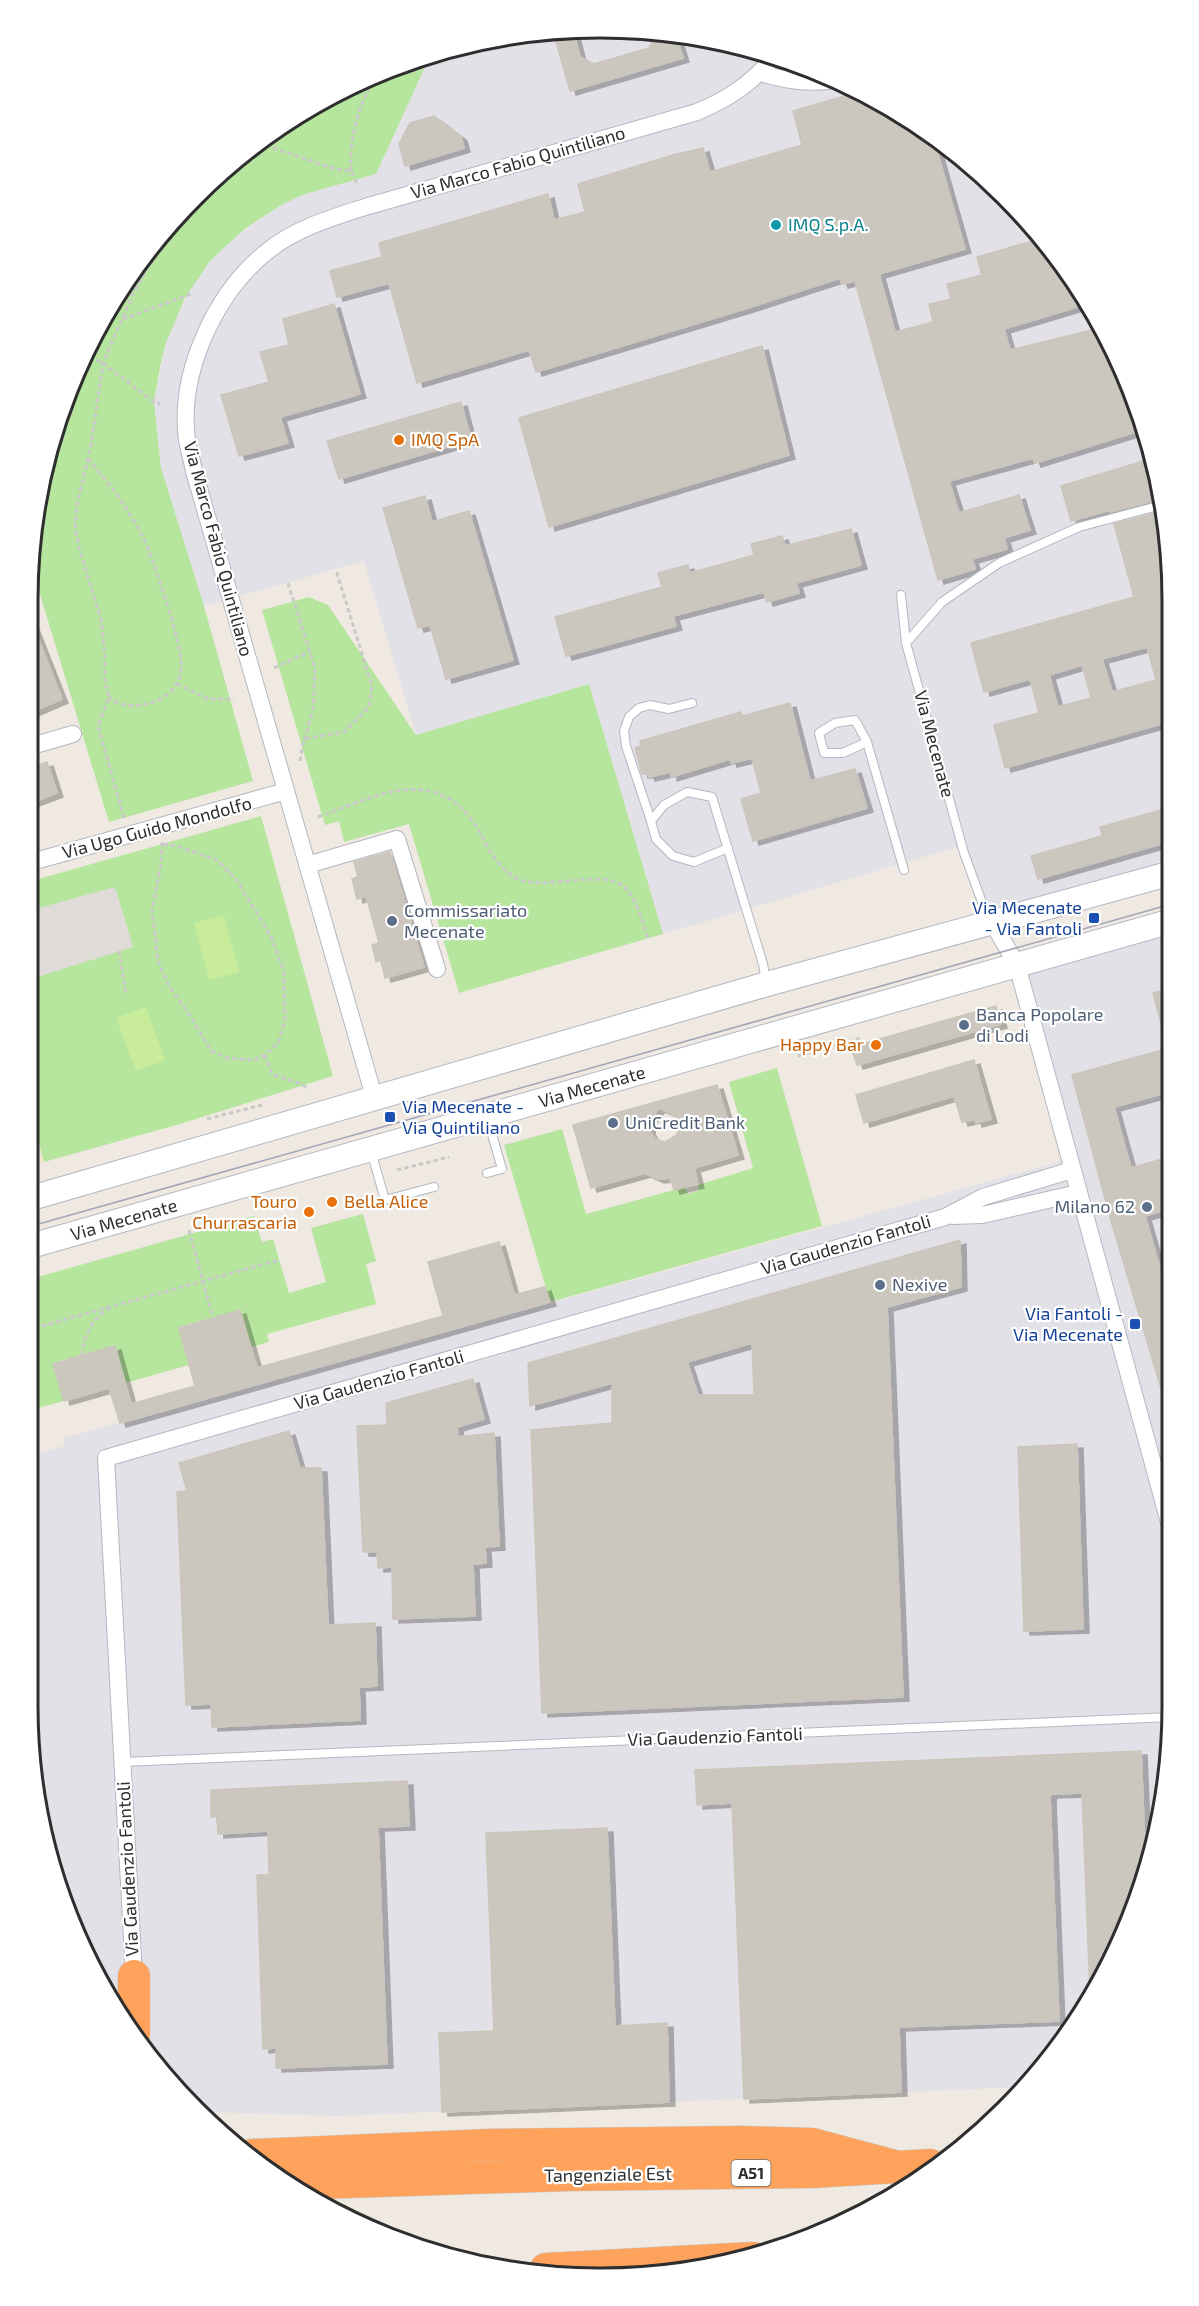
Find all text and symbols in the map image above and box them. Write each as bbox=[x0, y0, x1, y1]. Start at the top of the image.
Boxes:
street label: Via Marco Fabio Quintiliano bbox=[408, 121, 627, 203]
place label: IMQ S.p.A. bbox=[788, 213, 869, 235]
marker: IMQ S.p.A. bbox=[769, 218, 783, 232]
place label: IMQ SpA bbox=[411, 428, 480, 450]
marker: IMQ SpA bbox=[392, 433, 406, 447]
street label: Via Marco Fabio Quintiliano bbox=[180, 439, 258, 659]
street label: Via Mecenate bbox=[910, 688, 960, 800]
street label: Via Ugo Guido Mondolfo bbox=[60, 791, 254, 863]
place label: Via Mecenate - Via Fantoli bbox=[972, 896, 1082, 939]
place label: Commissariato Mecenate bbox=[404, 899, 527, 942]
marker: Via Mecenate - Via Fantoli bbox=[1087, 911, 1101, 925]
marker: Commissariato Mecenate bbox=[385, 914, 399, 928]
place label: Banca Popolare di Lodi bbox=[976, 1003, 1103, 1046]
marker: Banca Popolare di Lodi bbox=[957, 1018, 971, 1032]
place label: Happy Bar bbox=[780, 1033, 864, 1055]
marker: Happy Bar bbox=[869, 1038, 883, 1052]
street label: Via Mecenate bbox=[536, 1060, 648, 1112]
place label: Via Mecenate - Via Quintiliano bbox=[402, 1095, 524, 1138]
marker: Via Mecenate - Via Quintiliano bbox=[383, 1110, 397, 1124]
place label: UniCredit Bank bbox=[625, 1111, 745, 1133]
marker: UniCredit Bank bbox=[606, 1116, 620, 1130]
place label: Touro Churrascaria bbox=[192, 1190, 297, 1233]
place label: Bella Alice bbox=[344, 1190, 428, 1212]
street label: Via Mecenate bbox=[68, 1193, 180, 1245]
marker: Bella Alice bbox=[325, 1195, 339, 1209]
place label: Milano 62 bbox=[1054, 1195, 1135, 1217]
marker: Milano 62 bbox=[1140, 1200, 1154, 1214]
marker: Touro Churrascaria bbox=[302, 1205, 316, 1219]
street label: Via Gaudenzio Fantoli bbox=[758, 1209, 933, 1279]
place label: Nexive bbox=[892, 1273, 947, 1295]
marker: Nexive bbox=[873, 1278, 887, 1292]
place label: Via Fantoli - Via Mecenate bbox=[1013, 1302, 1123, 1345]
marker: Via Fantoli - Via Mecenate bbox=[1128, 1317, 1142, 1331]
street label: Via Gaudenzio Fantoli bbox=[291, 1344, 466, 1414]
street label: Via Gaudenzio Fantoli bbox=[627, 1722, 803, 1750]
street label: Via Gaudenzio Fantoli bbox=[111, 1781, 143, 1957]
road number: A51 bbox=[732, 2160, 771, 2186]
street label: Tangenziale Est bbox=[544, 2162, 672, 2186]

